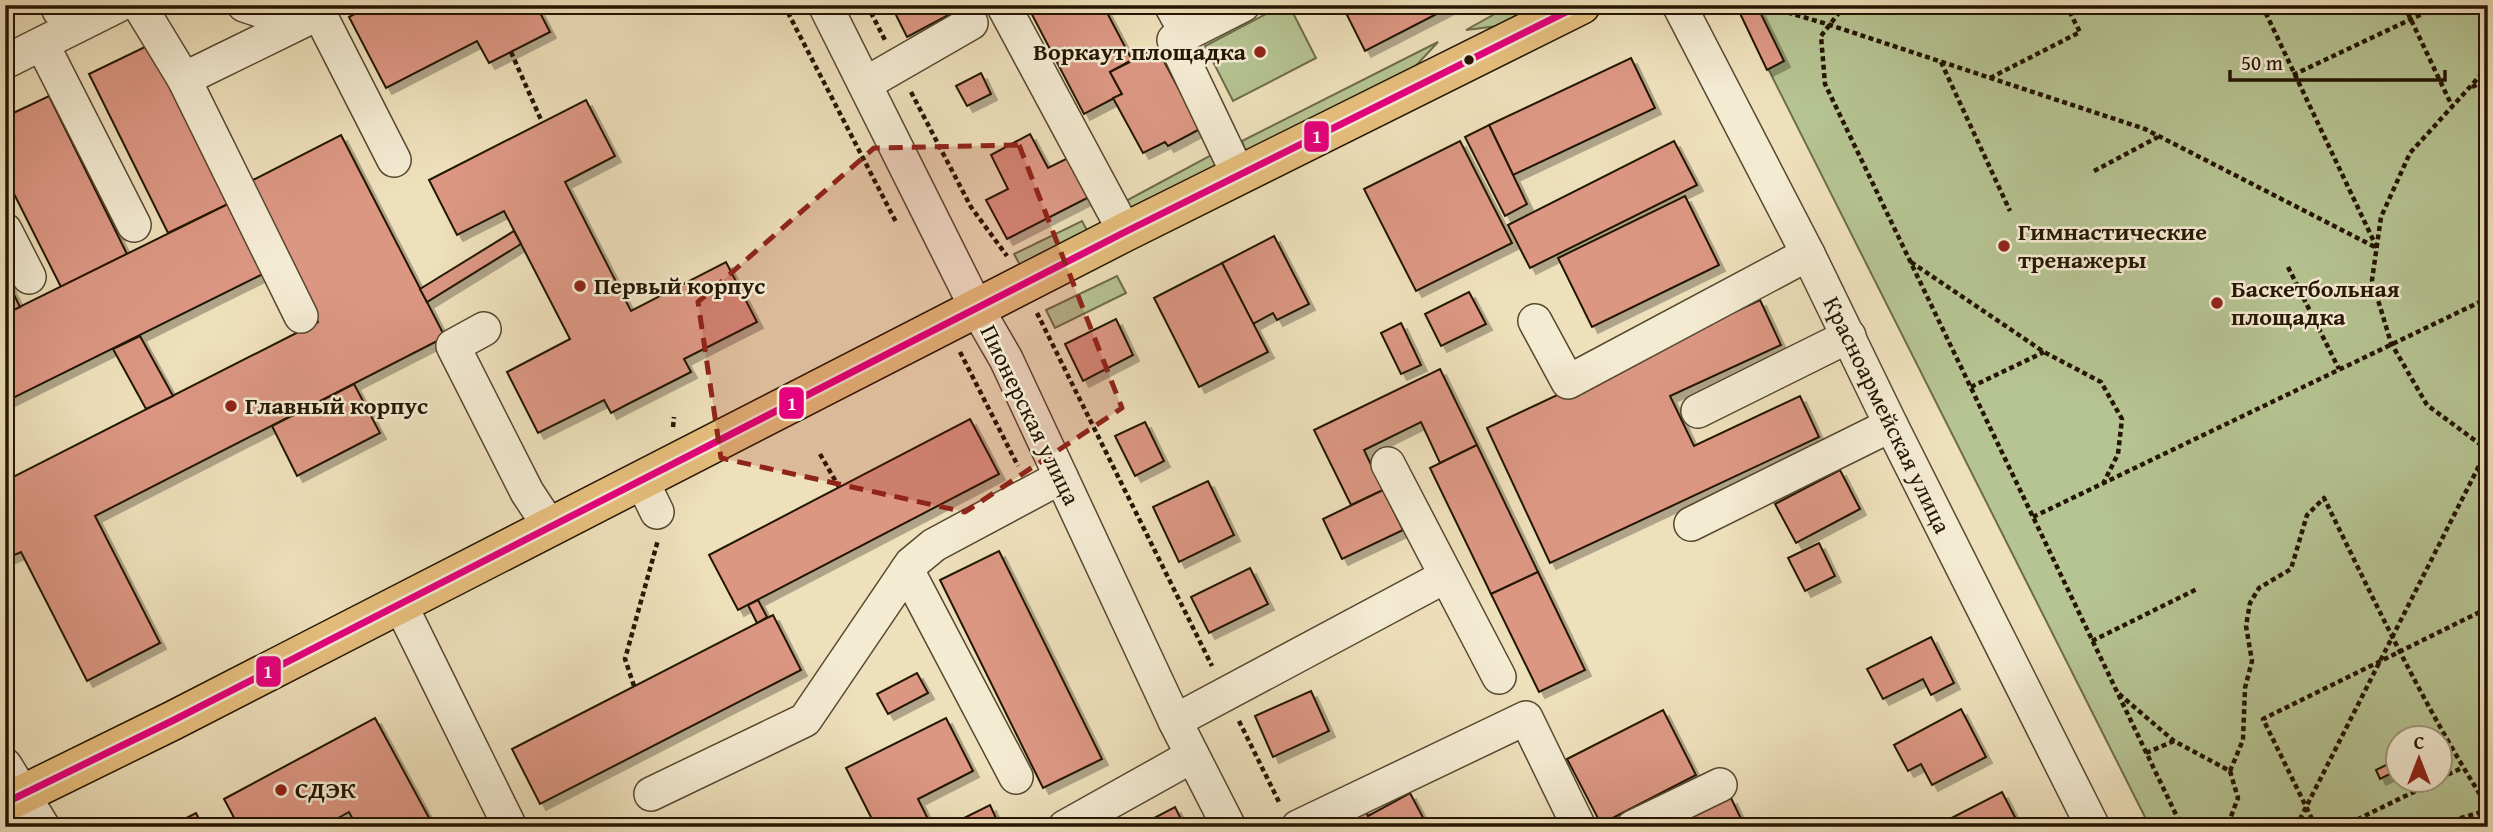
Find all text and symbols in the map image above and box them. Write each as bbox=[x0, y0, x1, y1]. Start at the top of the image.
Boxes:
place label: Воркаут площадка bbox=[1033, 34, 1247, 69]
scale bar bbox=[2230, 38, 2446, 82]
marker: Воркаут площадка bbox=[1252, 44, 1268, 60]
text: 50 m bbox=[2241, 47, 2283, 78]
unlabelled marker bbox=[1462, 53, 1476, 67]
line badge: 1 bbox=[1303, 120, 1330, 153]
text: 1 bbox=[1312, 122, 1322, 150]
place label: Гимнастические тренажеры bbox=[2018, 214, 2207, 277]
marker: Гимнастические тренажеры bbox=[1996, 238, 2012, 254]
place label: Первый корпус bbox=[594, 268, 765, 303]
place label: Баскетбольная площадка bbox=[2231, 271, 2400, 334]
marker: Первый корпус bbox=[572, 278, 588, 294]
street label: Красноармейская улица bbox=[1815, 290, 1960, 540]
marker: Баскетбольная площадка bbox=[2209, 295, 2225, 311]
street label: Пионерская улица bbox=[972, 319, 1090, 511]
line badge: 1 bbox=[778, 386, 805, 420]
place label: Главный корпус bbox=[245, 388, 428, 423]
text: 1 bbox=[787, 389, 797, 417]
marker: Главный корпус bbox=[223, 398, 239, 414]
line badge: 1 bbox=[255, 655, 282, 688]
text: 1 bbox=[263, 657, 273, 685]
north arrow bbox=[2384, 724, 2454, 794]
text: С bbox=[2414, 728, 2425, 756]
place label: СДЭК bbox=[295, 772, 356, 807]
marker: СДЭК bbox=[273, 782, 289, 798]

